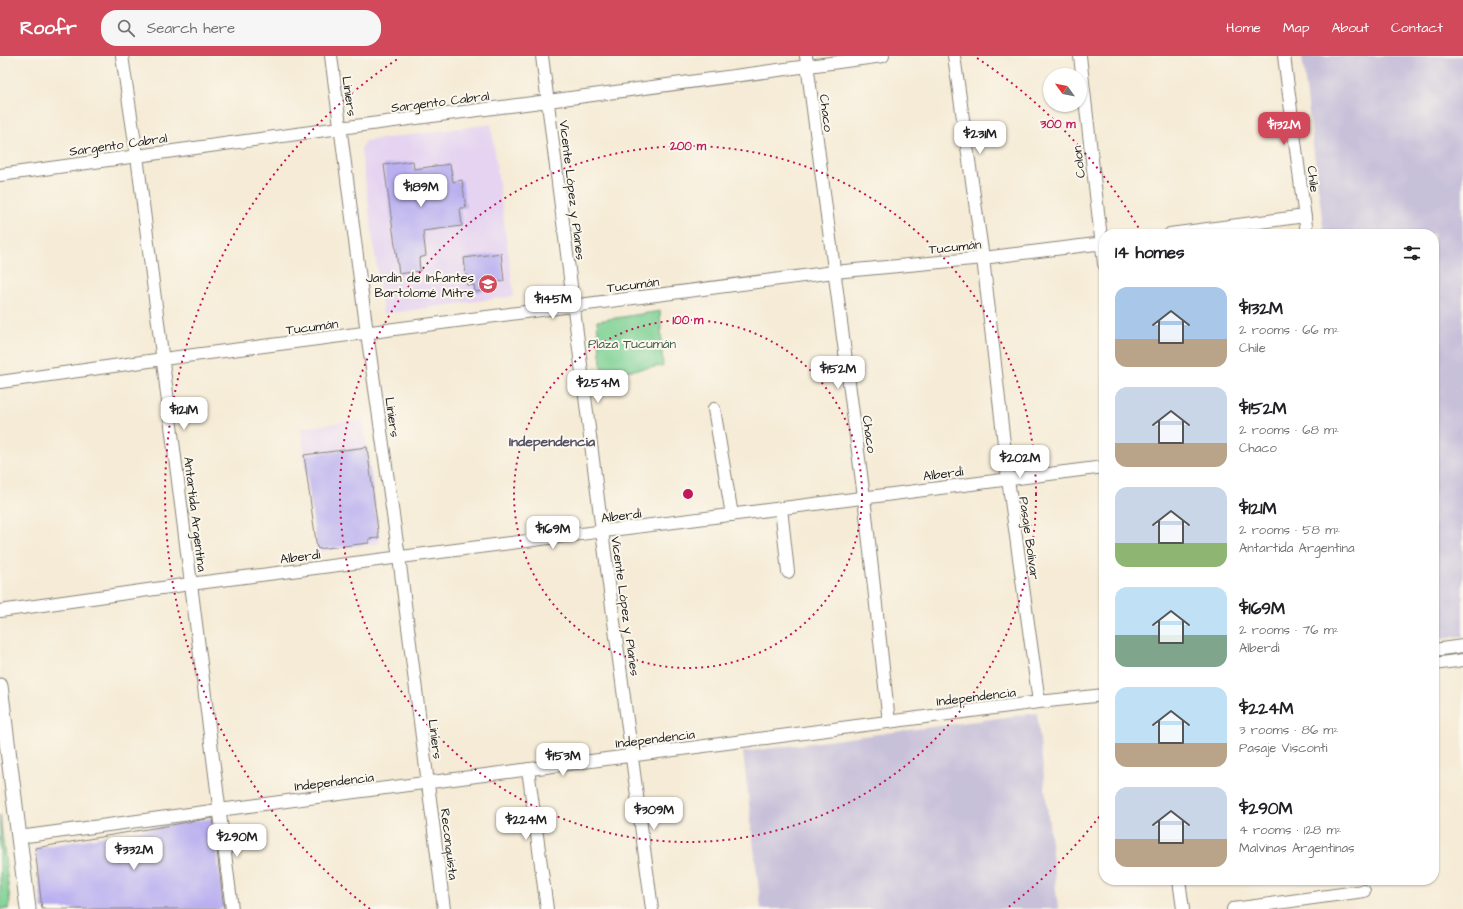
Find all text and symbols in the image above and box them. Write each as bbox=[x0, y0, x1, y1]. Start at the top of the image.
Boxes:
search box bbox=[101, 10, 381, 46]
text: Roofr bbox=[20, 15, 77, 42]
icon: search bbox=[115, 17, 137, 39]
text: Search here bbox=[147, 18, 235, 39]
text: Home bbox=[1226, 18, 1261, 38]
text: Map bbox=[1283, 18, 1309, 38]
text: About bbox=[1331, 18, 1369, 38]
text: Contact bbox=[1391, 18, 1443, 38]
north arrow bbox=[1043, 68, 1087, 112]
map controls bbox=[1043, 68, 1087, 112]
street label: Liniers bbox=[337, 75, 361, 118]
street label: Sargento Cabral bbox=[390, 87, 491, 118]
street label: Chaco bbox=[815, 93, 837, 134]
pin: $132M bbox=[1256, 112, 1312, 146]
text: 300 m bbox=[1039, 116, 1076, 133]
text: $132M bbox=[1267, 116, 1301, 134]
street label: Vicente López y Planes bbox=[553, 119, 590, 262]
pin: $231M bbox=[952, 121, 1008, 155]
text: $231M bbox=[963, 125, 997, 143]
street label: Sargento Cabral bbox=[68, 129, 169, 162]
text: 200 m bbox=[669, 138, 707, 155]
street label: Colon bbox=[1068, 144, 1090, 179]
street label: Chile bbox=[1302, 165, 1324, 193]
pin: $189M bbox=[393, 174, 449, 208]
text: $189M bbox=[403, 178, 439, 196]
street label: Tucumán bbox=[928, 235, 983, 259]
text: 14 homes bbox=[1115, 241, 1185, 265]
icon: filters bbox=[1401, 242, 1423, 264]
place label: Jardín de Infantes Bartolomé Mitre bbox=[366, 269, 474, 302]
school or university icon: Jardín de Infantes Bartolomé Mitre bbox=[477, 273, 499, 295]
street label: Tucumán bbox=[606, 273, 661, 297]
pin: $145M bbox=[525, 286, 581, 320]
text: $145M bbox=[534, 290, 572, 308]
text: $132M bbox=[1239, 297, 1283, 321]
icon: home bbox=[1147, 303, 1195, 351]
text: 100 m bbox=[673, 312, 704, 329]
street label: Tucumán bbox=[285, 315, 340, 339]
text: 2 rooms · 66 m² bbox=[1239, 321, 1339, 339]
park label: Plaza Tucumán bbox=[588, 335, 676, 353]
text: Chile bbox=[1239, 339, 1266, 357]
pin: $152M bbox=[810, 356, 866, 390]
text: $152M bbox=[820, 360, 856, 378]
pin: $254M bbox=[570, 370, 626, 404]
text: $254M bbox=[576, 374, 620, 392]
street label: Liniers bbox=[380, 396, 404, 439]
pin: $121M bbox=[156, 397, 212, 431]
text: $152M bbox=[1239, 397, 1286, 421]
text: $121M bbox=[170, 401, 198, 419]
icon: home bbox=[1147, 403, 1195, 451]
street label: Chaco bbox=[857, 414, 881, 455]
text: 2 rooms · 68 m² bbox=[1239, 421, 1339, 439]
district label: Independencia bbox=[509, 432, 596, 452]
text: Chaco bbox=[1239, 439, 1277, 457]
pin: $202M bbox=[992, 445, 1048, 479]
text: $202M bbox=[999, 449, 1041, 467]
street label: Antartida Argentina bbox=[178, 456, 211, 573]
street label: Alberdi bbox=[922, 463, 964, 485]
centre of rings bbox=[681, 487, 695, 501]
street label: Pasaje Bolivar bbox=[1014, 495, 1044, 581]
text: $121M bbox=[1239, 497, 1277, 521]
icon: home bbox=[1147, 503, 1195, 551]
street label: Alberdi bbox=[600, 505, 642, 527]
pin: $169M bbox=[525, 516, 581, 550]
text: $169M bbox=[535, 520, 571, 538]
text: 2 rooms · 58 m² bbox=[1239, 521, 1340, 539]
street label: Vicente López y Planes bbox=[605, 535, 644, 678]
text: Antartida Argentina bbox=[1239, 539, 1355, 557]
street label: Alberdi bbox=[279, 546, 321, 568]
text: $169M bbox=[1239, 597, 1285, 621]
icon: home bbox=[1147, 603, 1195, 651]
text: 2 rooms · 76 m² bbox=[1239, 621, 1339, 639]
text: Alberdi bbox=[1239, 639, 1280, 657]
street label: Independencia bbox=[935, 683, 1017, 711]
text: $224M bbox=[1239, 697, 1294, 721]
icon: home bbox=[1147, 703, 1195, 751]
street label: Liniers bbox=[424, 718, 446, 761]
text: 3 rooms · 86 m² bbox=[1239, 721, 1338, 739]
street label: Independencia bbox=[614, 725, 696, 753]
text: Pasaje Visconti bbox=[1239, 739, 1328, 757]
pin: $153M bbox=[535, 743, 591, 777]
text: $153M bbox=[545, 747, 581, 765]
street label: Independencia bbox=[293, 768, 375, 796]
pin: $309M bbox=[626, 797, 682, 831]
text: $290M bbox=[1239, 797, 1293, 821]
text: $309M bbox=[634, 801, 674, 819]
icon: home bbox=[1147, 803, 1195, 851]
street label: Reconquista bbox=[436, 807, 462, 881]
pin: $224M bbox=[498, 807, 554, 841]
text: $224M bbox=[505, 811, 547, 829]
text: 4 rooms · 128 m² bbox=[1239, 821, 1341, 839]
pin: $290M bbox=[209, 824, 265, 858]
text: $290M bbox=[216, 828, 258, 846]
pin: $332M bbox=[106, 837, 162, 871]
text: Malvinas Argentinas bbox=[1239, 839, 1355, 857]
text: $332M bbox=[115, 841, 153, 859]

